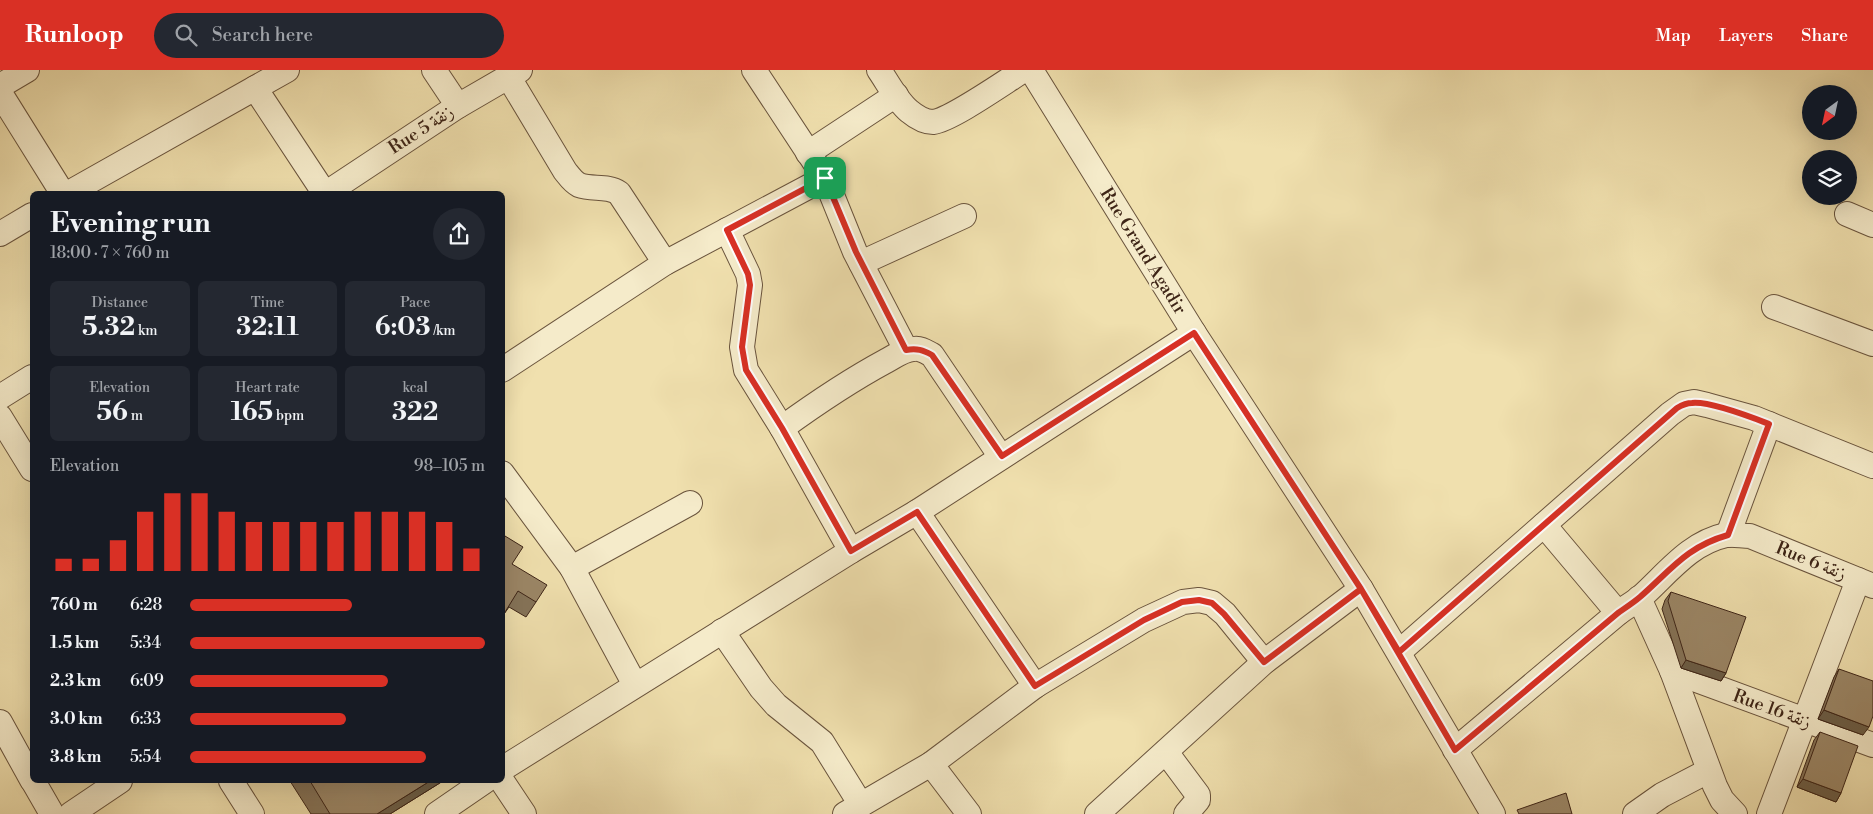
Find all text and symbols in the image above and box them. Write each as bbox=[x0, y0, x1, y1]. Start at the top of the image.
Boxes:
search box bbox=[154, 13, 504, 58]
text: Runloop bbox=[25, 20, 124, 50]
icon: search bbox=[172, 21, 200, 49]
text: Search here bbox=[212, 23, 313, 47]
text: Map bbox=[1656, 24, 1691, 47]
text: Layers bbox=[1719, 24, 1773, 47]
text: Share bbox=[1801, 24, 1848, 47]
north arrow bbox=[1802, 85, 1858, 140]
map controls bbox=[1802, 85, 1857, 205]
street label: Rue 5 زنقة bbox=[384, 100, 458, 160]
button: layers bbox=[1802, 150, 1857, 205]
pin bbox=[804, 157, 846, 199]
icon: arrive bbox=[811, 164, 839, 192]
street label: Rue Grand Agadir bbox=[1095, 183, 1191, 319]
text: Evening run bbox=[50, 206, 211, 241]
button: share bbox=[433, 208, 485, 260]
text: 18:00 · 7 × 760 m bbox=[50, 243, 170, 263]
text: Distance bbox=[92, 294, 148, 312]
text: Time bbox=[251, 294, 284, 312]
text: Pace bbox=[400, 294, 430, 312]
text: 5.32 bbox=[82, 312, 135, 343]
text: 32:11 bbox=[236, 312, 299, 343]
text: 6:03 bbox=[375, 312, 431, 343]
text: km bbox=[135, 322, 158, 340]
text: /km bbox=[431, 322, 456, 340]
text: Elevation bbox=[90, 379, 150, 397]
text: Heart rate bbox=[235, 379, 300, 397]
text: kcal bbox=[402, 379, 428, 397]
text: 56 bbox=[97, 397, 128, 428]
text: 165 bbox=[231, 397, 273, 428]
text: 322 bbox=[392, 397, 438, 428]
text: m bbox=[128, 407, 143, 425]
text: bpm bbox=[273, 407, 304, 425]
text: Elevation bbox=[50, 456, 119, 476]
text: 98–105 m bbox=[414, 456, 485, 476]
street label: Rue 6 زنقة bbox=[1772, 536, 1850, 586]
text: 760 m bbox=[50, 595, 98, 615]
text: 6:28 bbox=[130, 595, 162, 615]
text: 1.5 km bbox=[50, 633, 99, 653]
text: 5:34 bbox=[130, 633, 161, 653]
text: 2.3 km bbox=[50, 671, 101, 691]
text: 6:09 bbox=[130, 671, 164, 691]
street label: Rue 16 زنقة bbox=[1730, 684, 1814, 734]
text: 3.0 km bbox=[50, 709, 103, 729]
text: 6:33 bbox=[130, 709, 161, 729]
text: 3.8 km bbox=[50, 747, 101, 767]
text: 5:54 bbox=[130, 747, 161, 767]

